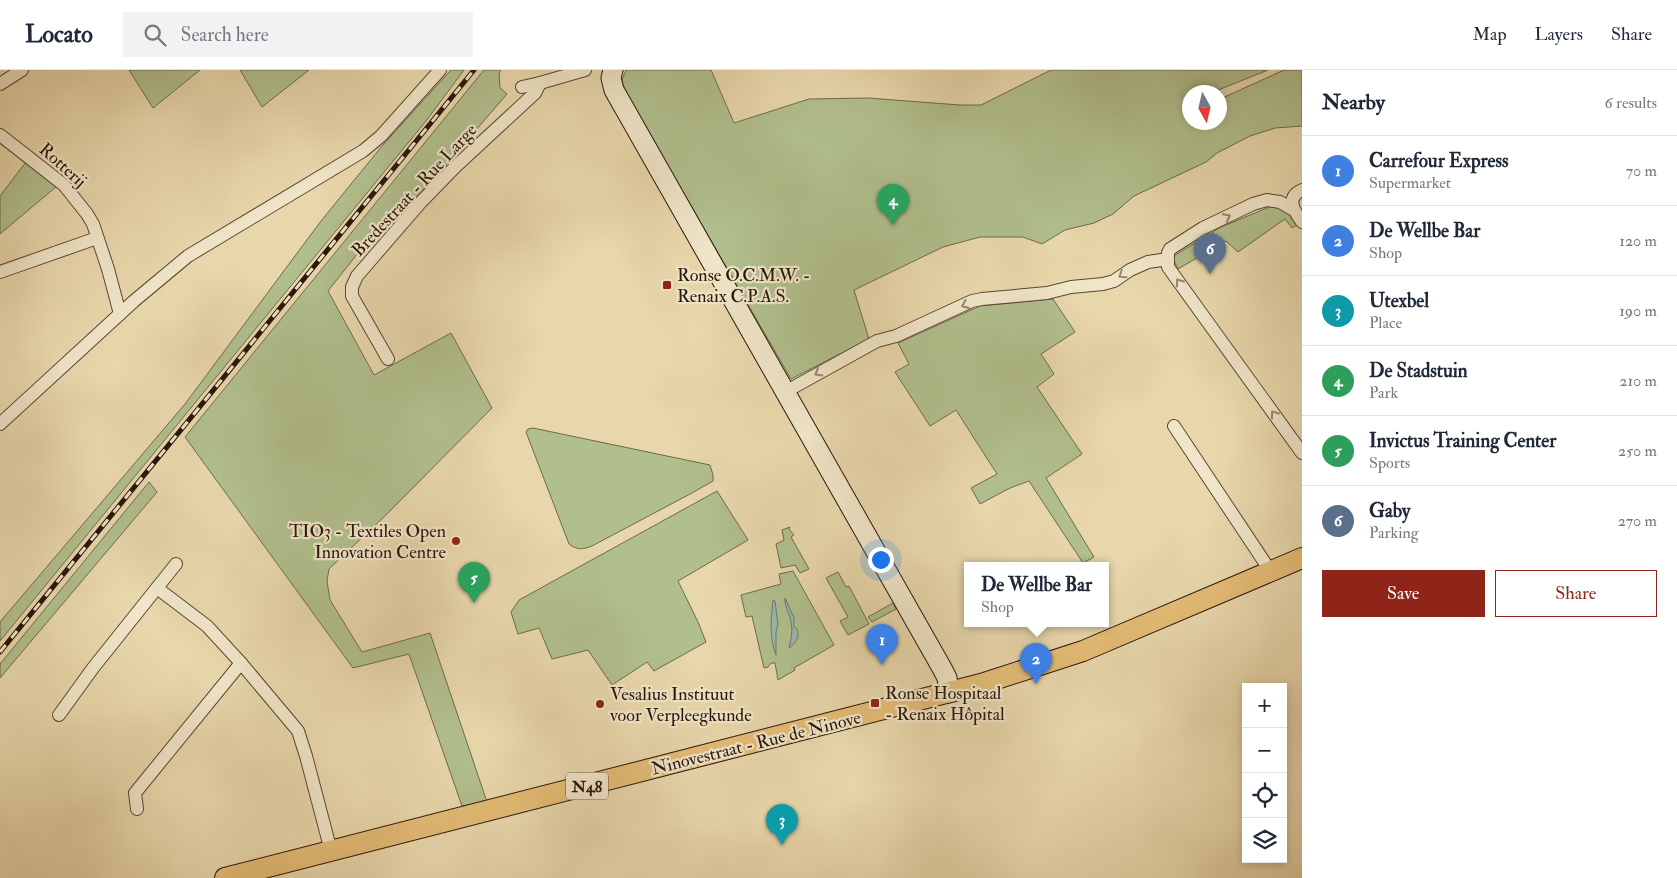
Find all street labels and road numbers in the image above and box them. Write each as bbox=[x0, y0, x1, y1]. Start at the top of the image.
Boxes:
street label: Bredestraat - Rue Large bbox=[347, 119, 482, 262]
street label: Rotterij bbox=[34, 138, 91, 193]
street label: Ninovestraat - Rue de Ninove bbox=[649, 706, 864, 781]
road number: N48 bbox=[566, 772, 608, 799]

